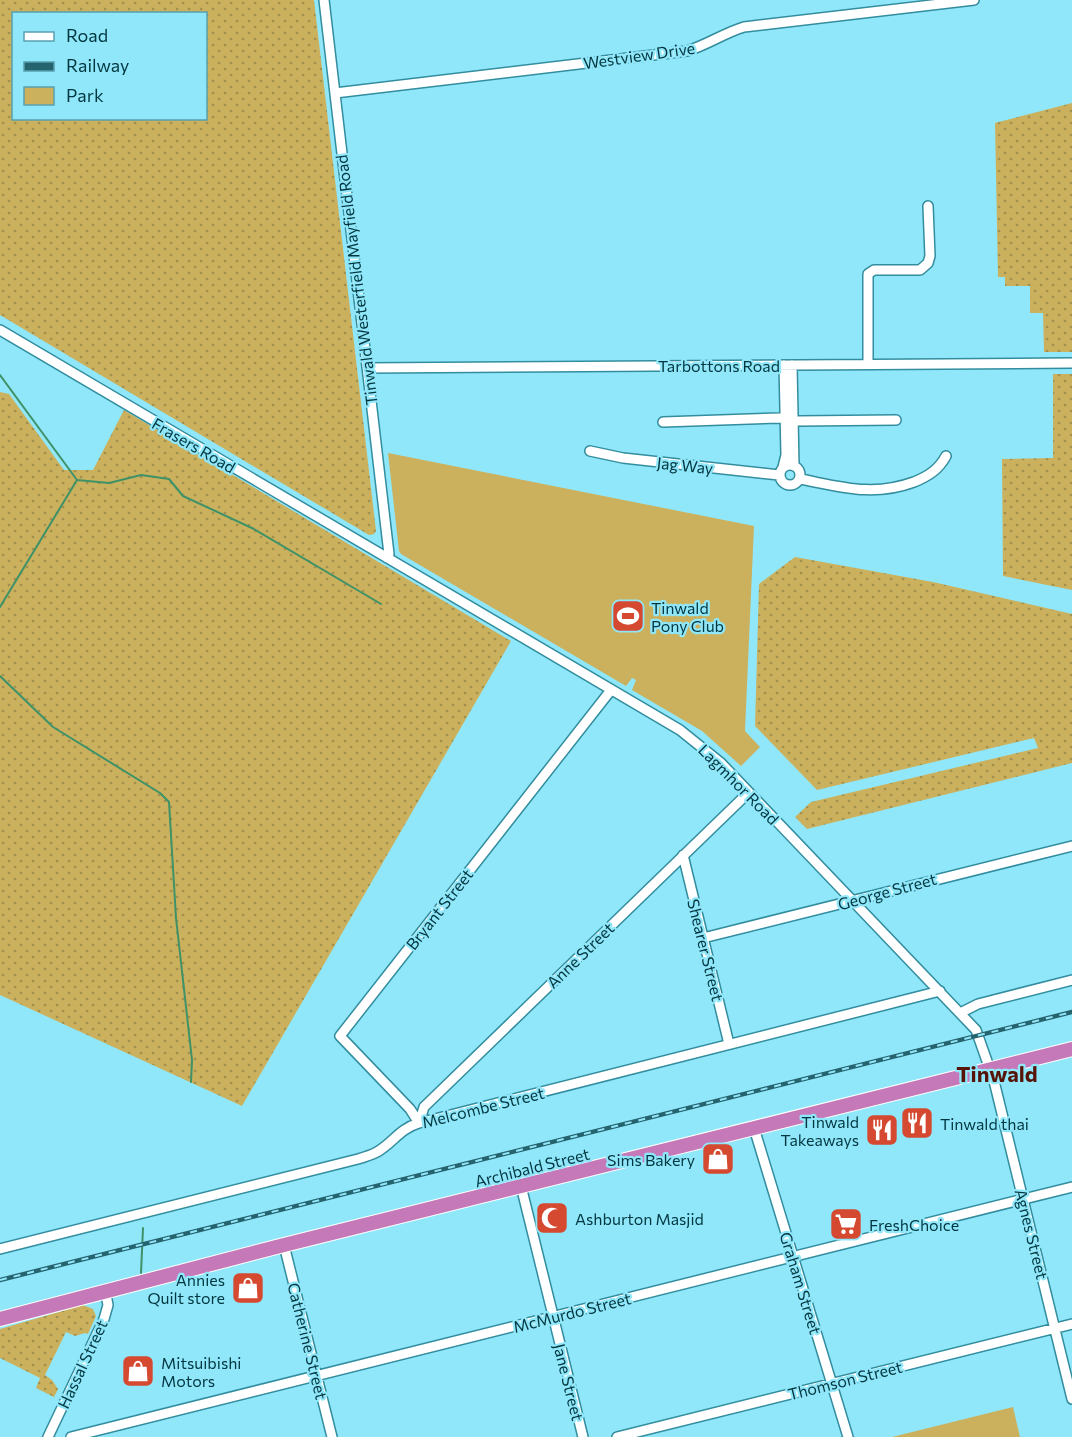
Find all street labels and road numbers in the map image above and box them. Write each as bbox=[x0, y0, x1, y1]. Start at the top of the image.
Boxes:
street label: Westview Drive bbox=[582, 38, 696, 72]
street label: Tinwald Westerfield Mayfield Road bbox=[331, 154, 381, 406]
street label: Tarbottons Road bbox=[658, 356, 780, 375]
street label: Frasers Road bbox=[149, 413, 239, 477]
street label: Jag Way bbox=[656, 453, 714, 477]
street label: Lagmhor Road bbox=[695, 740, 783, 828]
street label: Bryant Street bbox=[402, 865, 477, 953]
street label: George Street bbox=[836, 869, 939, 913]
street label: Shearer Street bbox=[684, 897, 728, 1003]
street label: Anne Street bbox=[542, 918, 618, 992]
street label: Melcombe Street bbox=[420, 1083, 547, 1131]
street label: Archibald Street bbox=[473, 1143, 592, 1190]
street label: Agnes Street bbox=[1012, 1187, 1053, 1282]
street label: Graham Street bbox=[776, 1229, 826, 1337]
street label: Catherine Street bbox=[284, 1281, 332, 1402]
street label: McMurdo Street bbox=[511, 1288, 633, 1336]
street label: Hassal Street bbox=[53, 1316, 111, 1411]
street label: Jane Street bbox=[550, 1341, 588, 1423]
street label: Thomson Street bbox=[786, 1356, 905, 1403]

